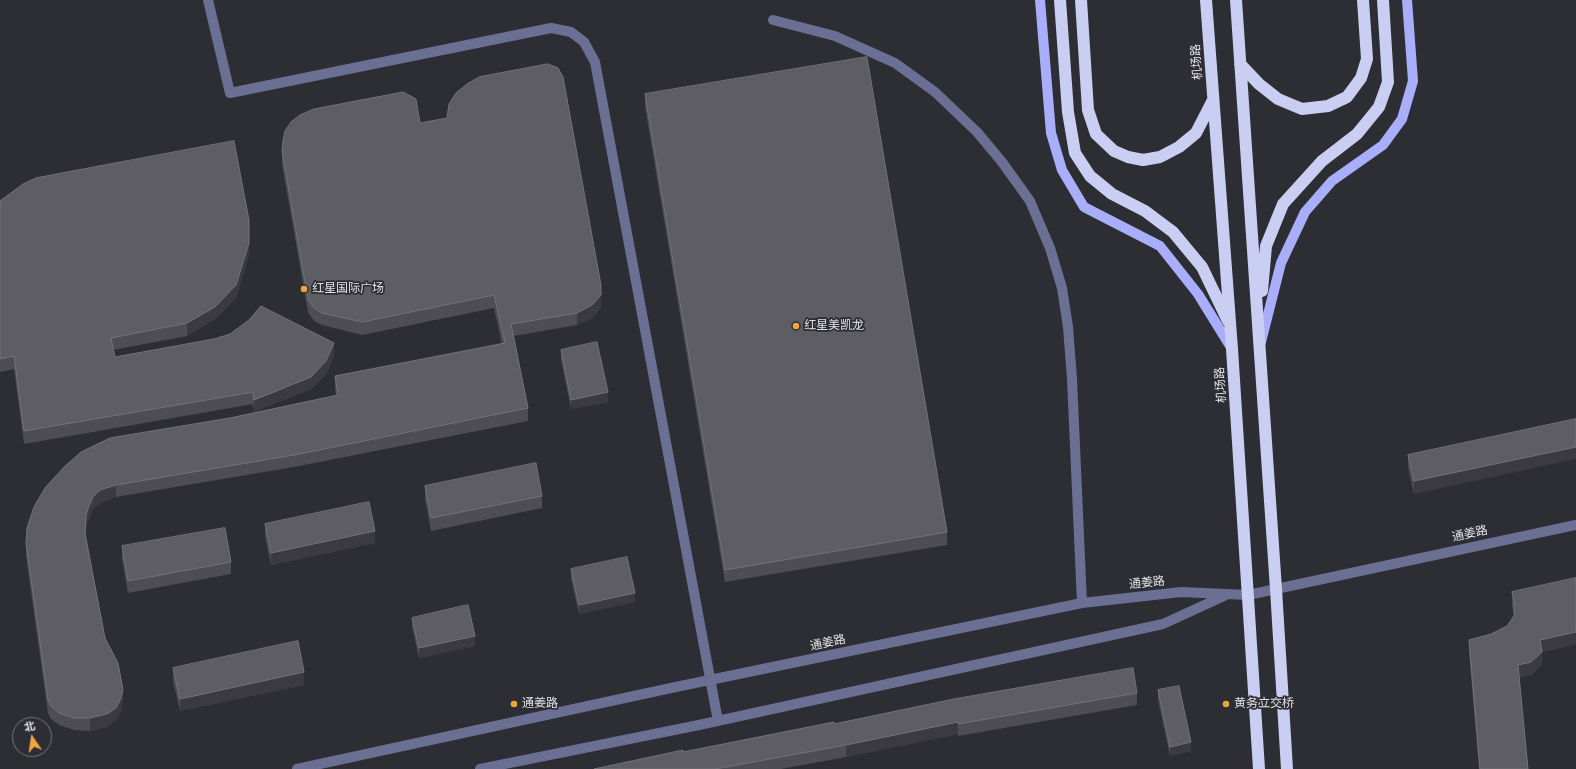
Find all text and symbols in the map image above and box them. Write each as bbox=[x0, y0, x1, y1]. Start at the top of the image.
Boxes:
street label: 机场路 bbox=[1189, 44, 1205, 80]
place label: 红星国际广场 bbox=[312, 282, 384, 296]
marker: 红星国际广场 bbox=[299, 284, 309, 294]
place label: 红星美凯龙 bbox=[804, 319, 864, 333]
marker: 红星美凯龙 bbox=[791, 321, 801, 331]
street label: 机场路 bbox=[1213, 367, 1229, 403]
street label: 通姜路 bbox=[1451, 523, 1489, 545]
street label: 通姜路 bbox=[1128, 574, 1166, 592]
street label: 通姜路 bbox=[809, 632, 847, 654]
place label: 通姜路 bbox=[522, 697, 558, 711]
place label: 黄务立交桥 bbox=[1234, 697, 1294, 711]
marker: 通姜路 bbox=[509, 699, 519, 709]
marker: 黄务立交桥 bbox=[1221, 699, 1231, 709]
north arrow bbox=[12, 717, 52, 757]
text: 北 bbox=[22, 717, 36, 734]

